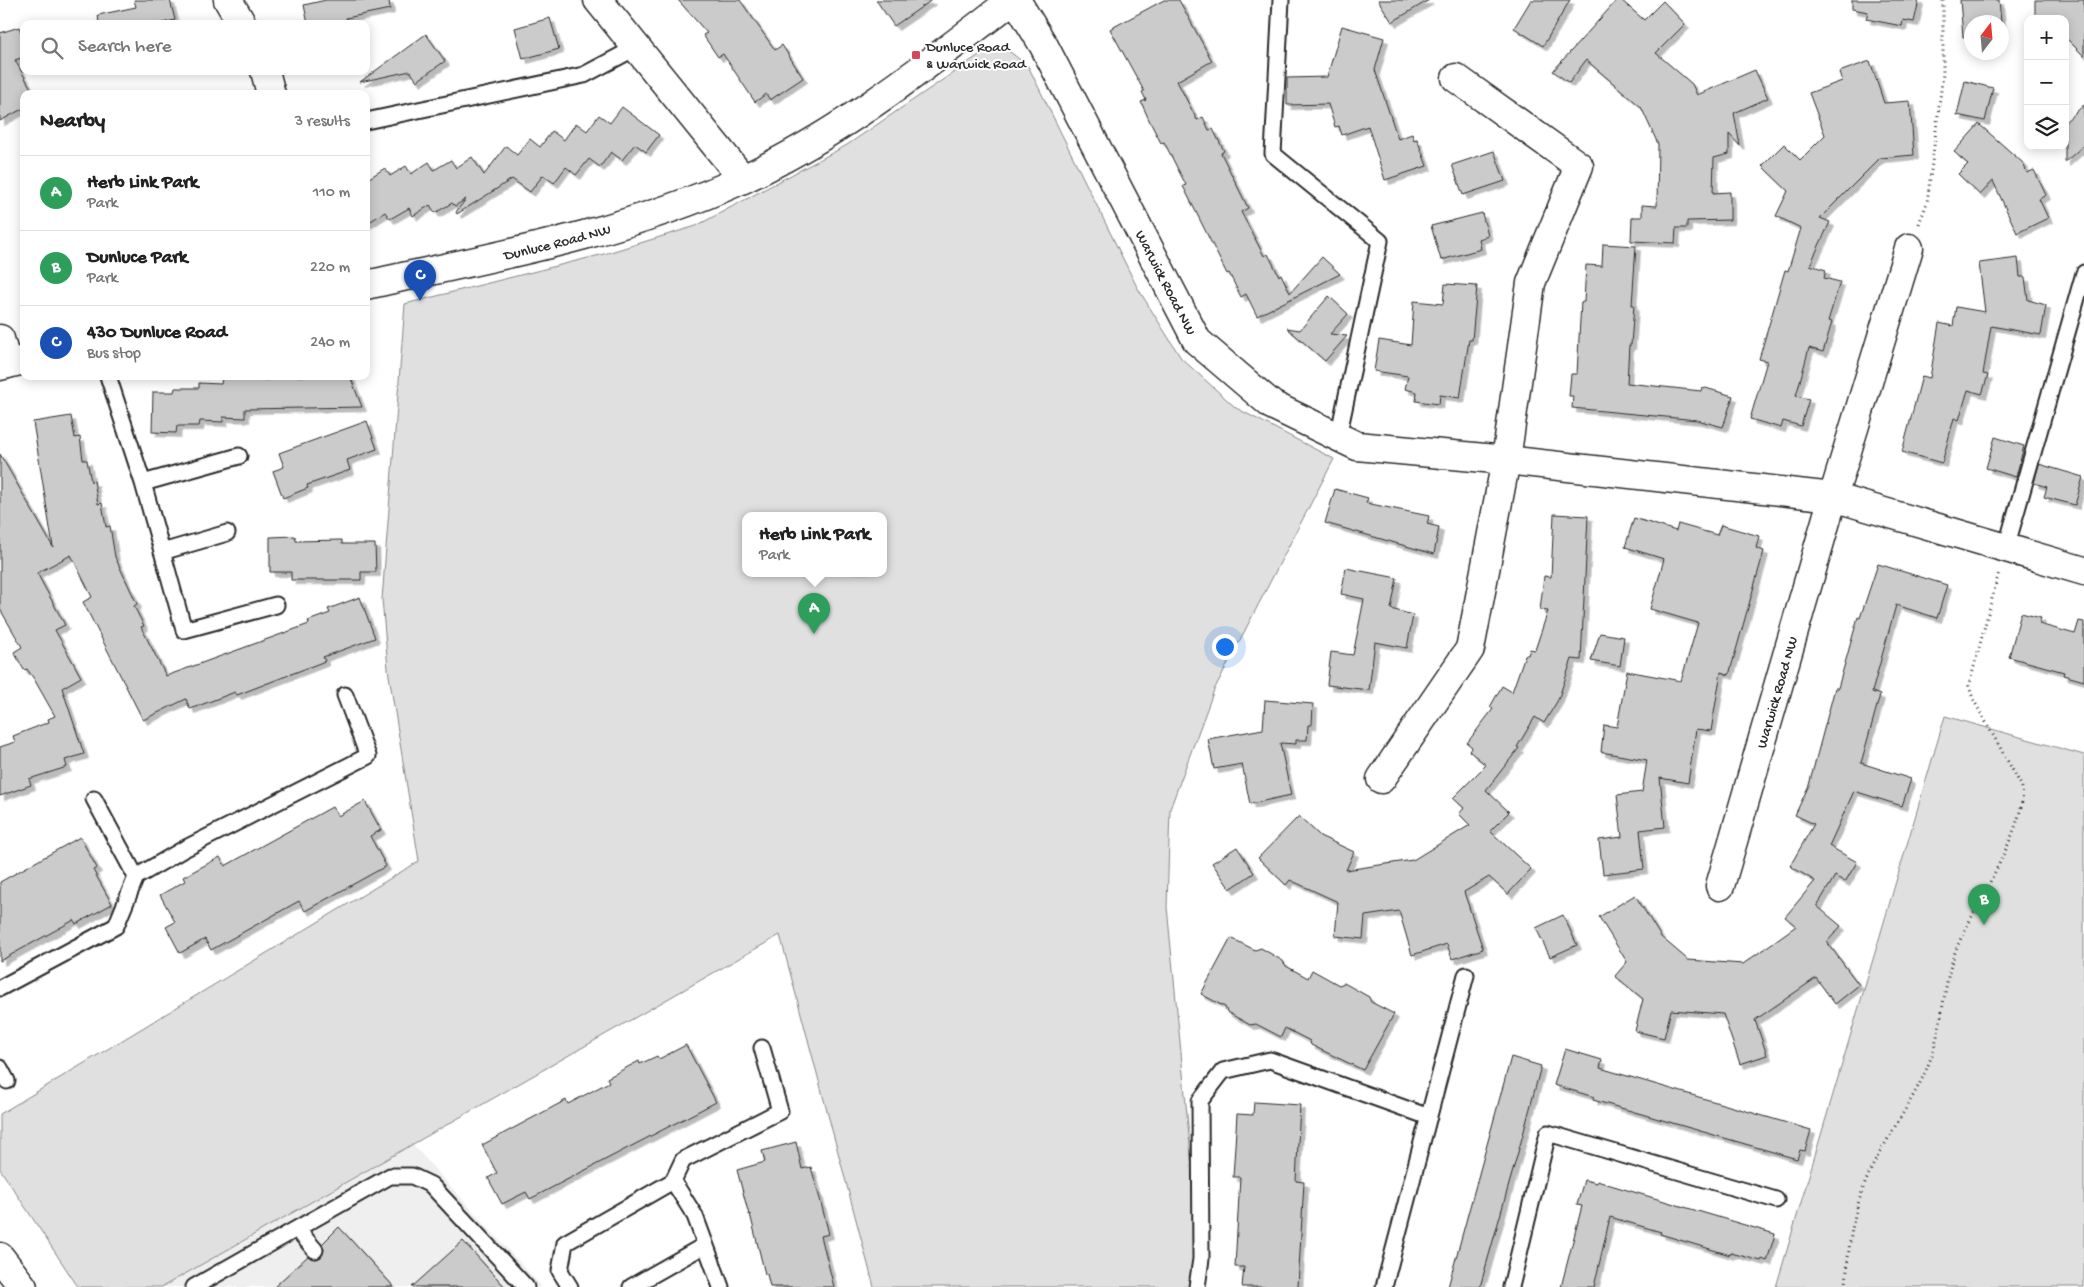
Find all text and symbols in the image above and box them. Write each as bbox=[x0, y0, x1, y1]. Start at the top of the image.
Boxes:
north arrow bbox=[1964, 15, 2009, 60]
map controls bbox=[2024, 15, 2069, 150]
button: + bbox=[2024, 15, 2069, 60]
search box bbox=[20, 20, 370, 75]
icon: search bbox=[38, 34, 66, 62]
text: Search here bbox=[78, 36, 172, 59]
place label: Dunluce Road & Warwick Road bbox=[925, 39, 1027, 74]
marker: Dunluce Road & Warwick Road bbox=[910, 49, 922, 61]
button: − bbox=[2024, 60, 2069, 105]
button: layers bbox=[2024, 105, 2069, 150]
text: Nearby bbox=[40, 110, 105, 135]
text: 3 results bbox=[295, 113, 350, 132]
text: Herb Link Park bbox=[87, 172, 198, 195]
text: A bbox=[51, 184, 61, 203]
text: 110 m bbox=[313, 184, 350, 203]
text: Park bbox=[87, 195, 118, 214]
street label: Dunluce Road NW bbox=[501, 221, 613, 266]
street label: Warwick Road NW bbox=[1130, 228, 1199, 339]
text: Dunluce Park bbox=[87, 247, 187, 270]
text: B bbox=[52, 259, 60, 278]
text: 220 m bbox=[310, 259, 350, 278]
pin: C bbox=[404, 260, 436, 301]
text: Park bbox=[87, 270, 118, 289]
text: 430 Dunluce Road bbox=[87, 322, 227, 345]
text: C bbox=[52, 334, 60, 353]
text: 240 m bbox=[310, 334, 350, 353]
text: Bus stop bbox=[87, 345, 141, 364]
popup bbox=[742, 512, 887, 577]
text: Herb Link Park bbox=[759, 524, 870, 547]
text: Park bbox=[759, 547, 789, 566]
pin: A bbox=[798, 593, 830, 634]
your location bbox=[1212, 634, 1238, 660]
street label: Warwick Road NW bbox=[1754, 634, 1803, 751]
pin: B bbox=[1968, 884, 2000, 925]

